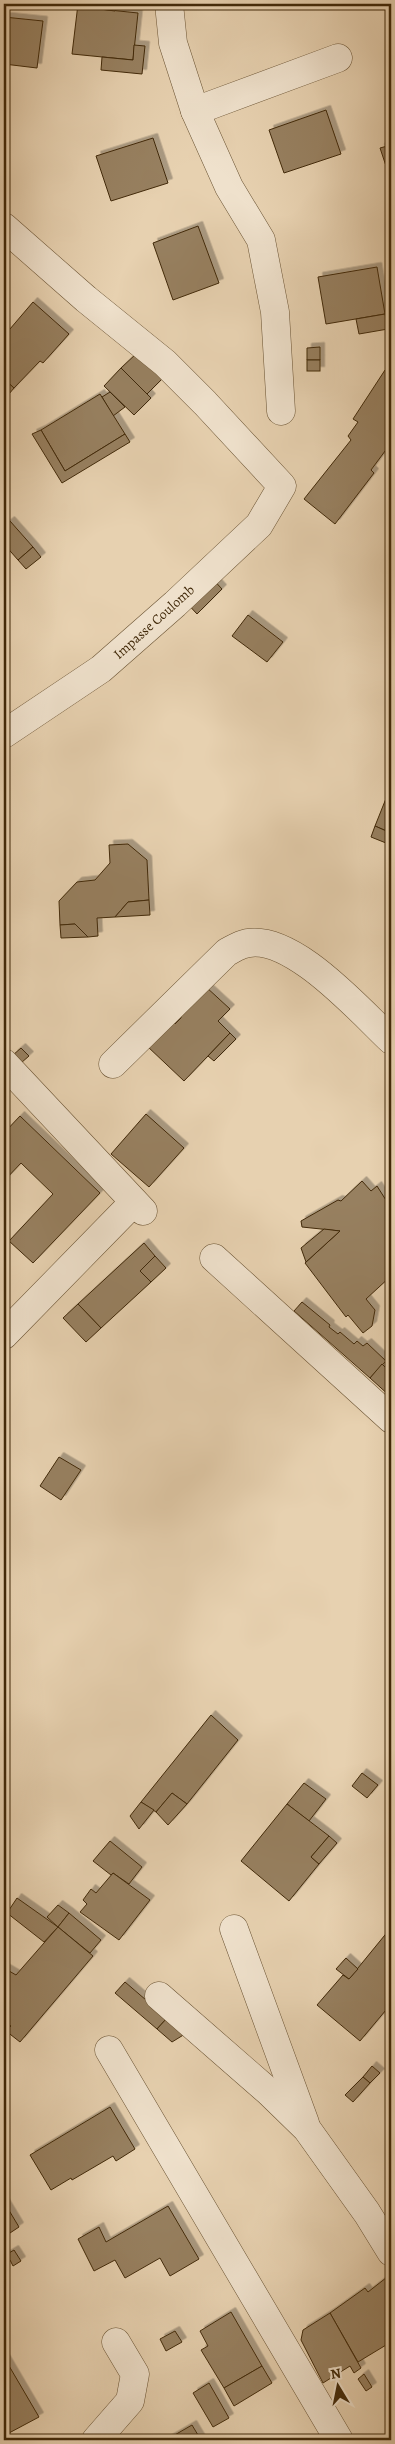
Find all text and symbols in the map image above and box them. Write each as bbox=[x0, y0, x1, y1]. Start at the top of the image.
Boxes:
street label: Impasse Coulomb bbox=[109, 580, 199, 664]
north arrow bbox=[312, 2362, 362, 2412]
text: N bbox=[329, 2363, 343, 2384]

